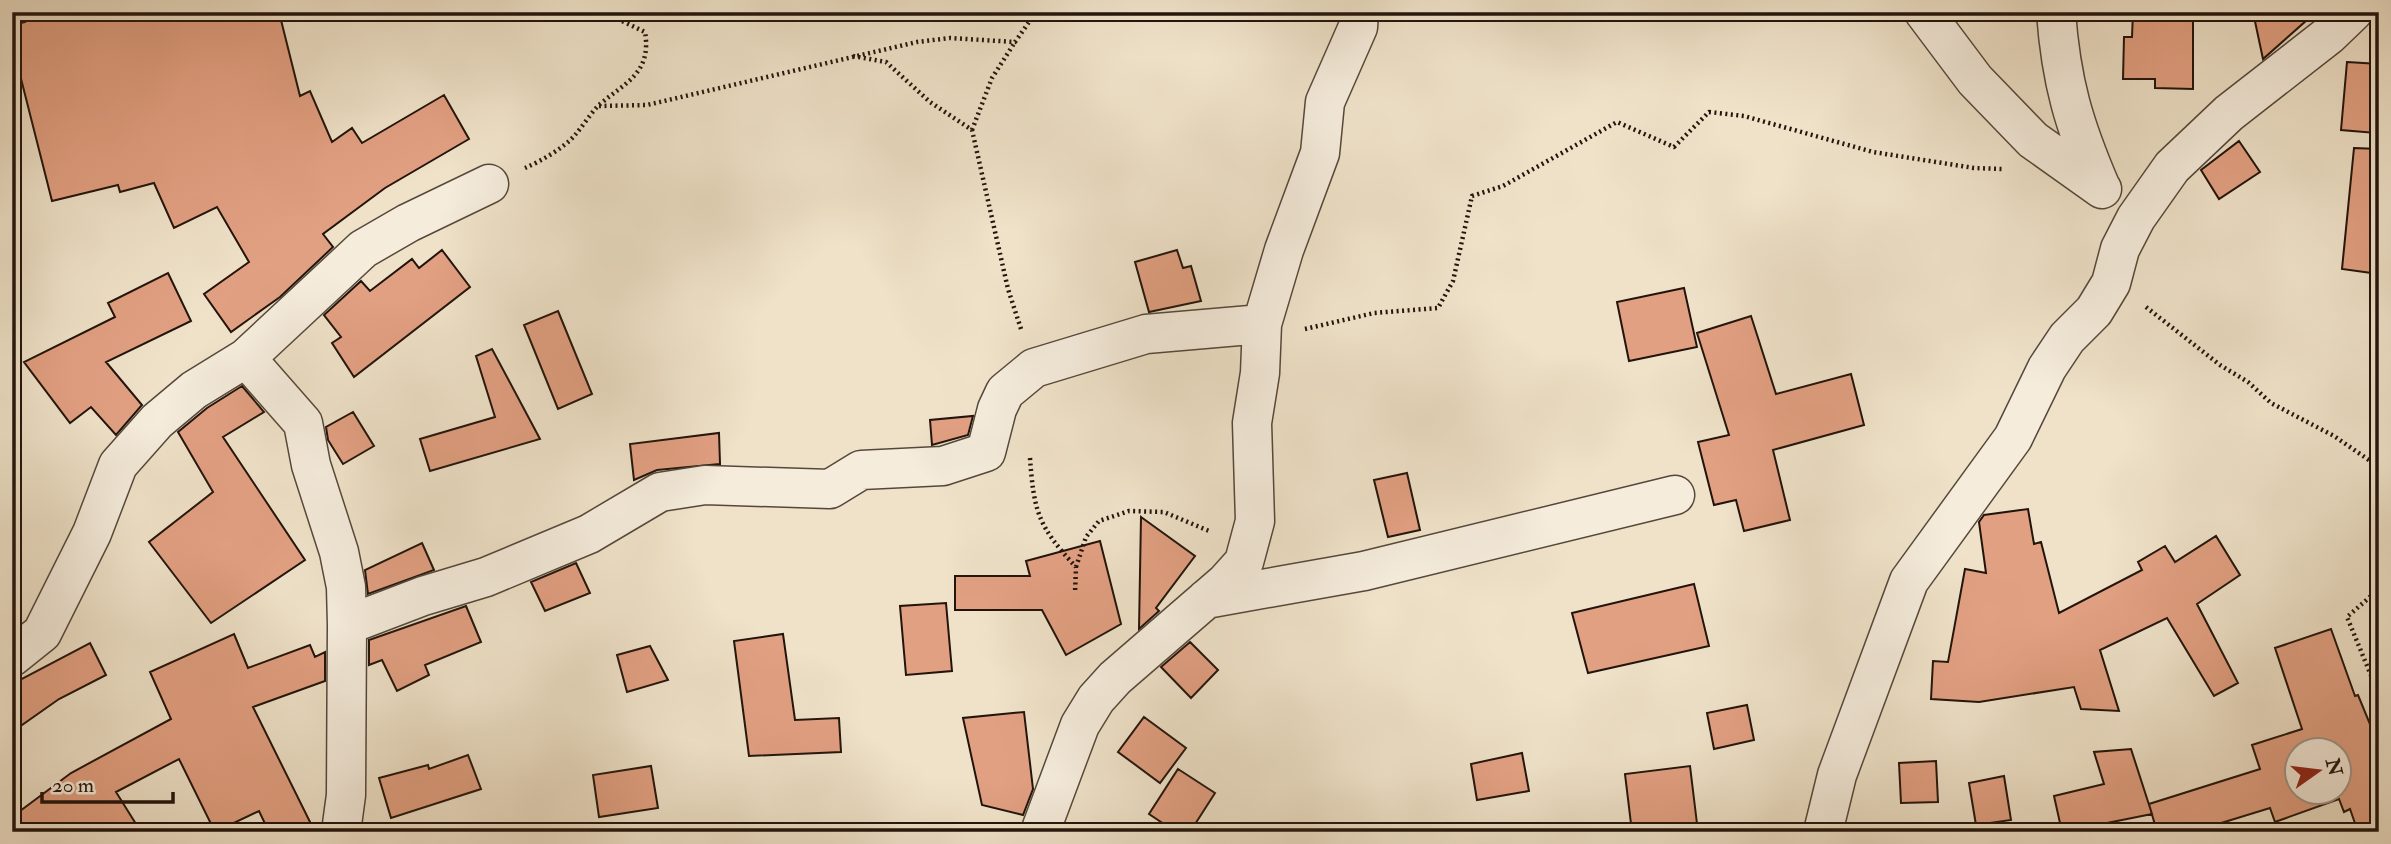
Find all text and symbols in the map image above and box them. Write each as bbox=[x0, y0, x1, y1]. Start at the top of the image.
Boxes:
north arrow bbox=[2282, 736, 2352, 806]
text: N bbox=[2320, 755, 2347, 779]
scale bar bbox=[42, 760, 173, 804]
text: 20 m bbox=[52, 772, 94, 799]

